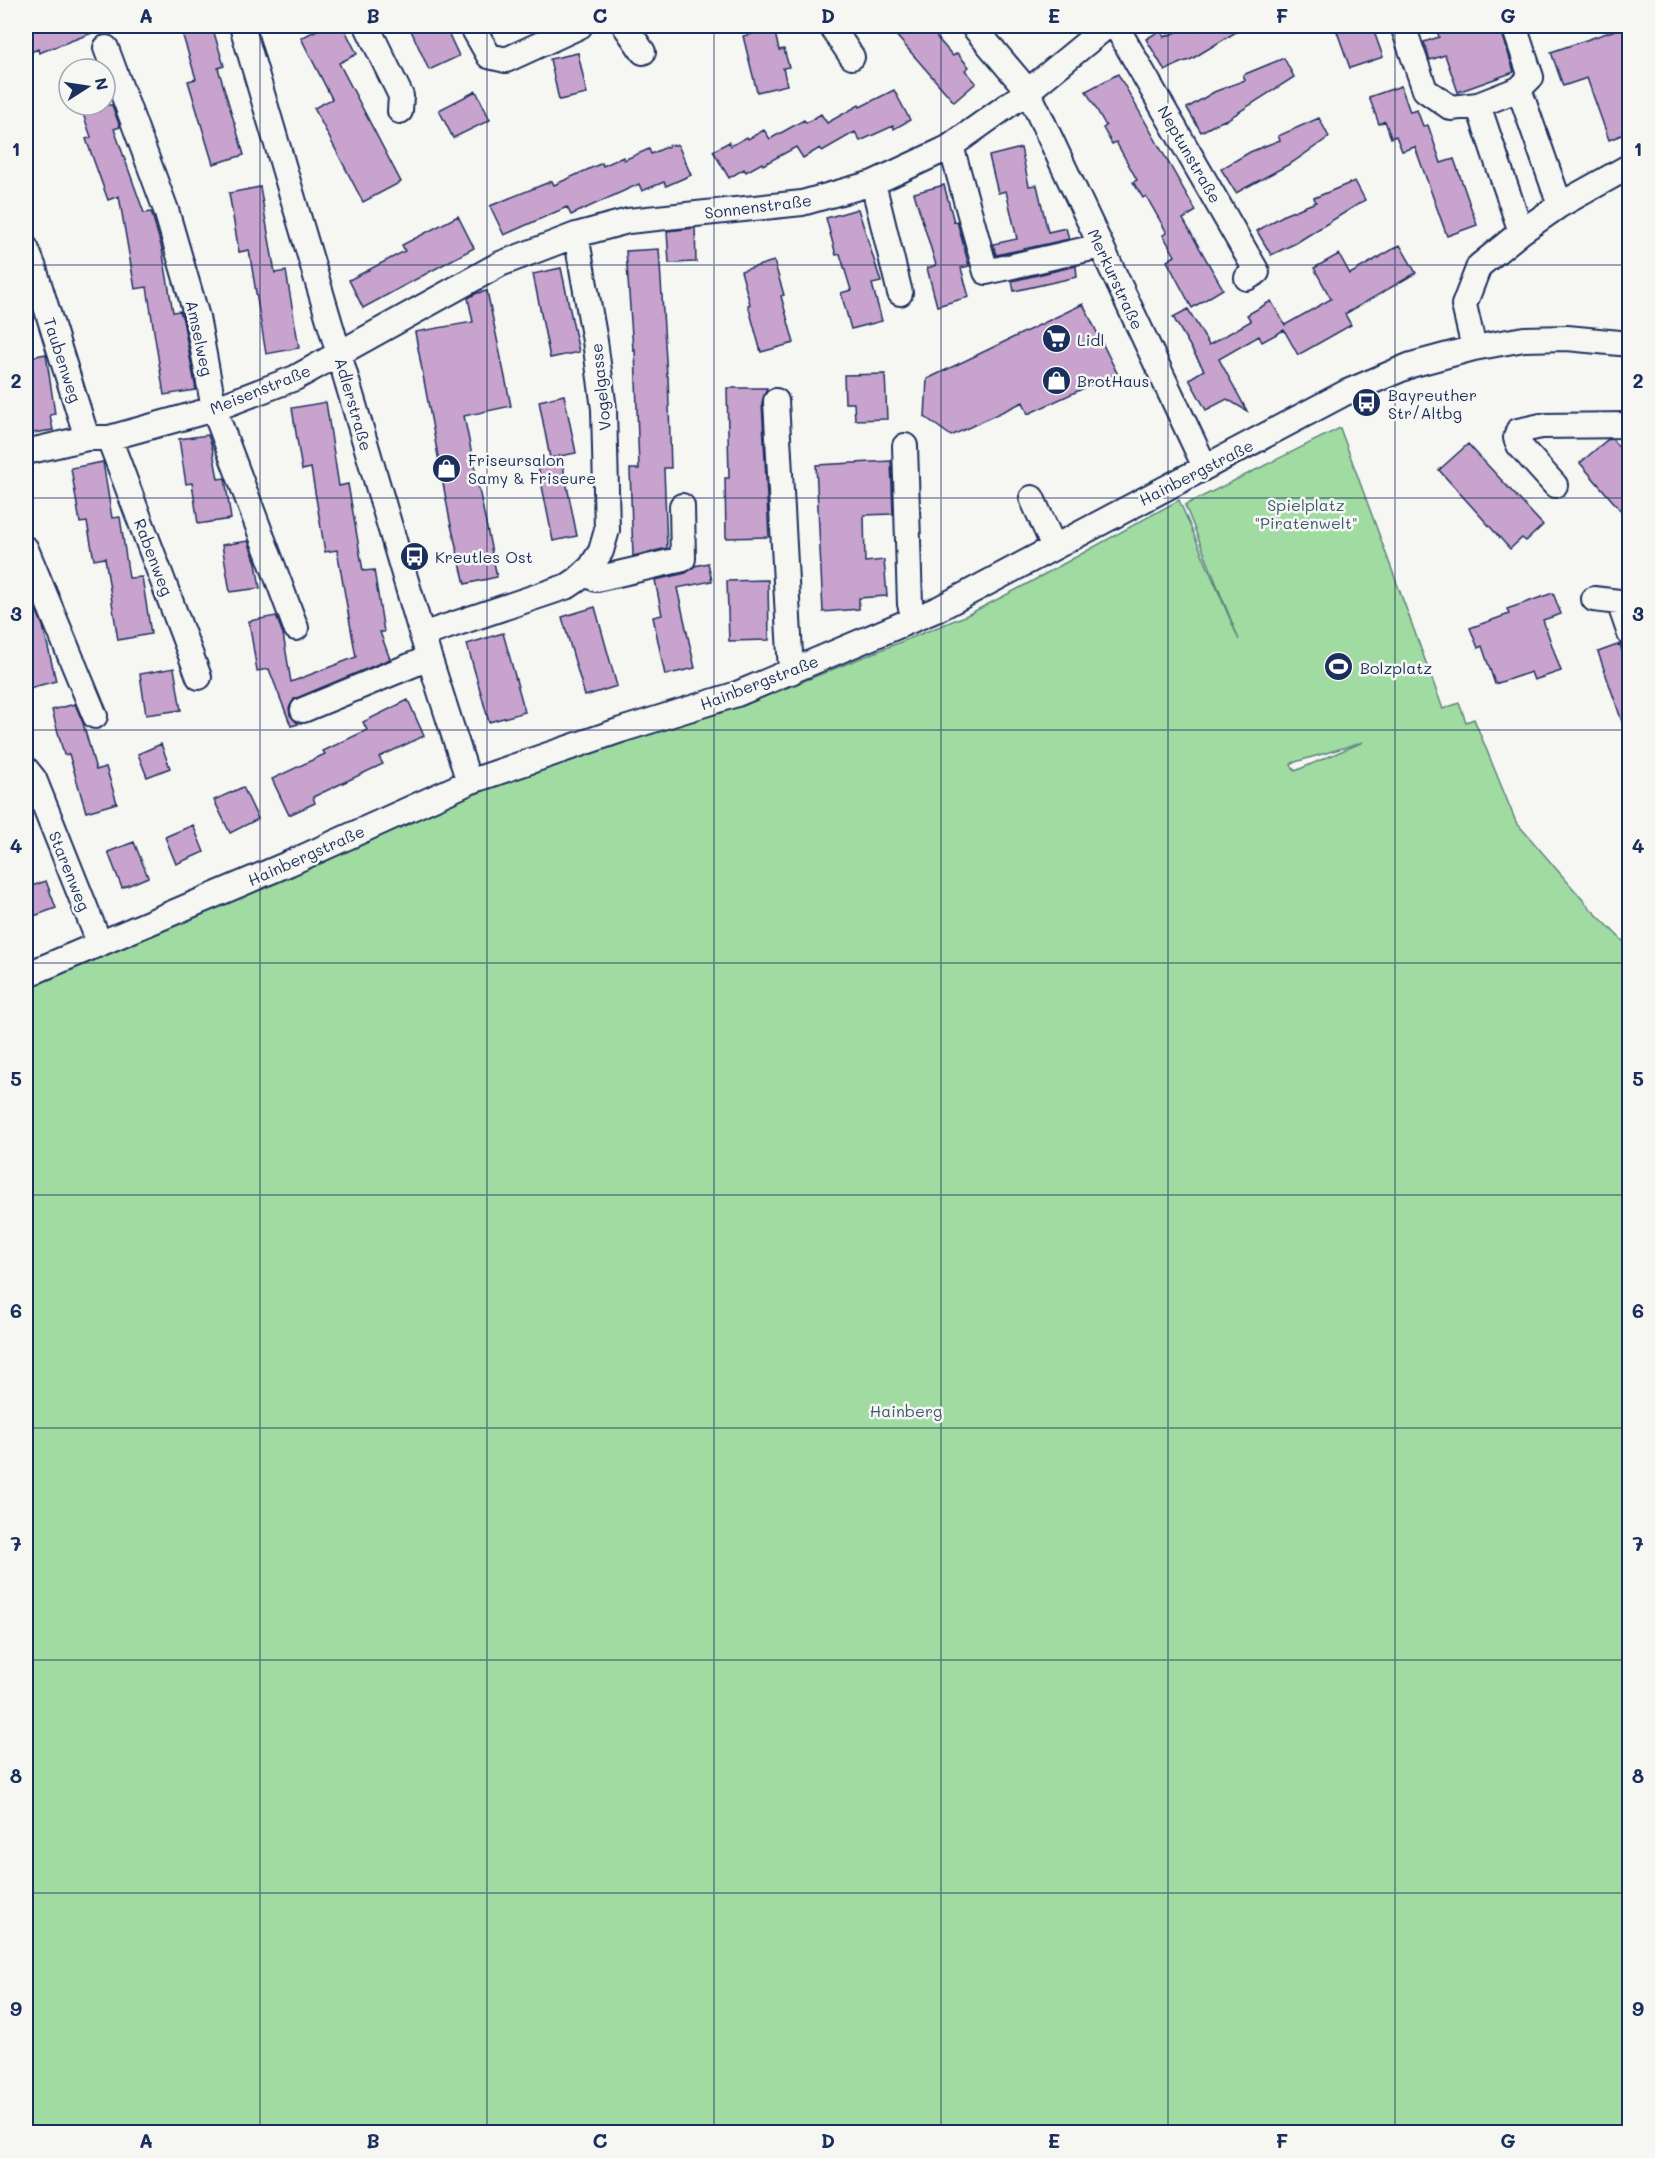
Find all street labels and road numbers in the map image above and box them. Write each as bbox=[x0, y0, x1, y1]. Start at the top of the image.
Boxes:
street label: Neptunstraße bbox=[1154, 102, 1226, 206]
street label: Sonnenstraße bbox=[703, 189, 813, 223]
street label: Merkurstraße bbox=[1083, 225, 1149, 333]
street label: Amselweg bbox=[182, 298, 218, 378]
street label: Taubenweg bbox=[39, 315, 87, 405]
street label: Vogelgasse bbox=[585, 342, 615, 432]
street label: Adlerstraße bbox=[331, 355, 377, 453]
street label: Meisenstraße bbox=[206, 359, 314, 419]
street label: Hainbergstraße bbox=[1135, 434, 1257, 510]
street label: Rabenweg bbox=[130, 516, 178, 598]
street label: Hainbergstraße bbox=[697, 650, 821, 714]
street label: Hainbergstraße bbox=[244, 820, 368, 890]
street label: Starenweg bbox=[44, 828, 96, 914]

